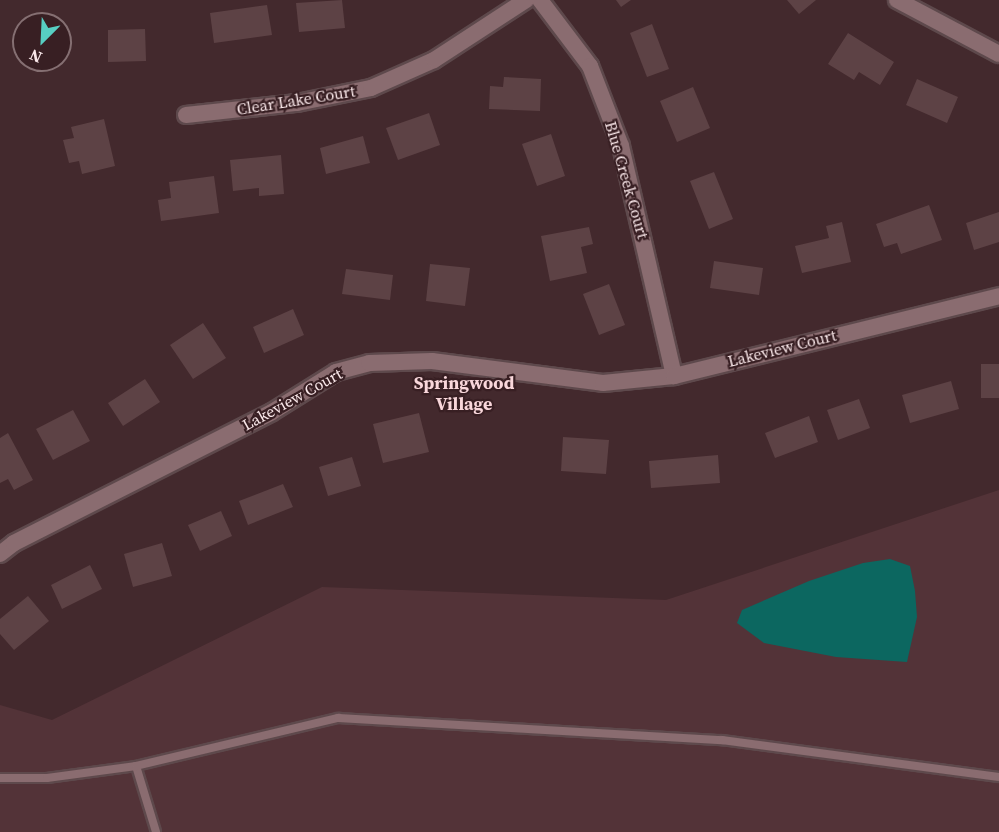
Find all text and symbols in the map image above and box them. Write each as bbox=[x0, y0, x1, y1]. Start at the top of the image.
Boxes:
north arrow bbox=[12, 12, 72, 72]
text: N bbox=[26, 44, 45, 69]
street label: Clear Lake Court bbox=[235, 81, 357, 119]
street label: Blue Creek Court bbox=[601, 119, 653, 241]
street label: Lakeview Court bbox=[726, 325, 838, 371]
street label: Lakeview Court bbox=[239, 364, 345, 434]
district label: Springwood Village bbox=[414, 373, 514, 416]

